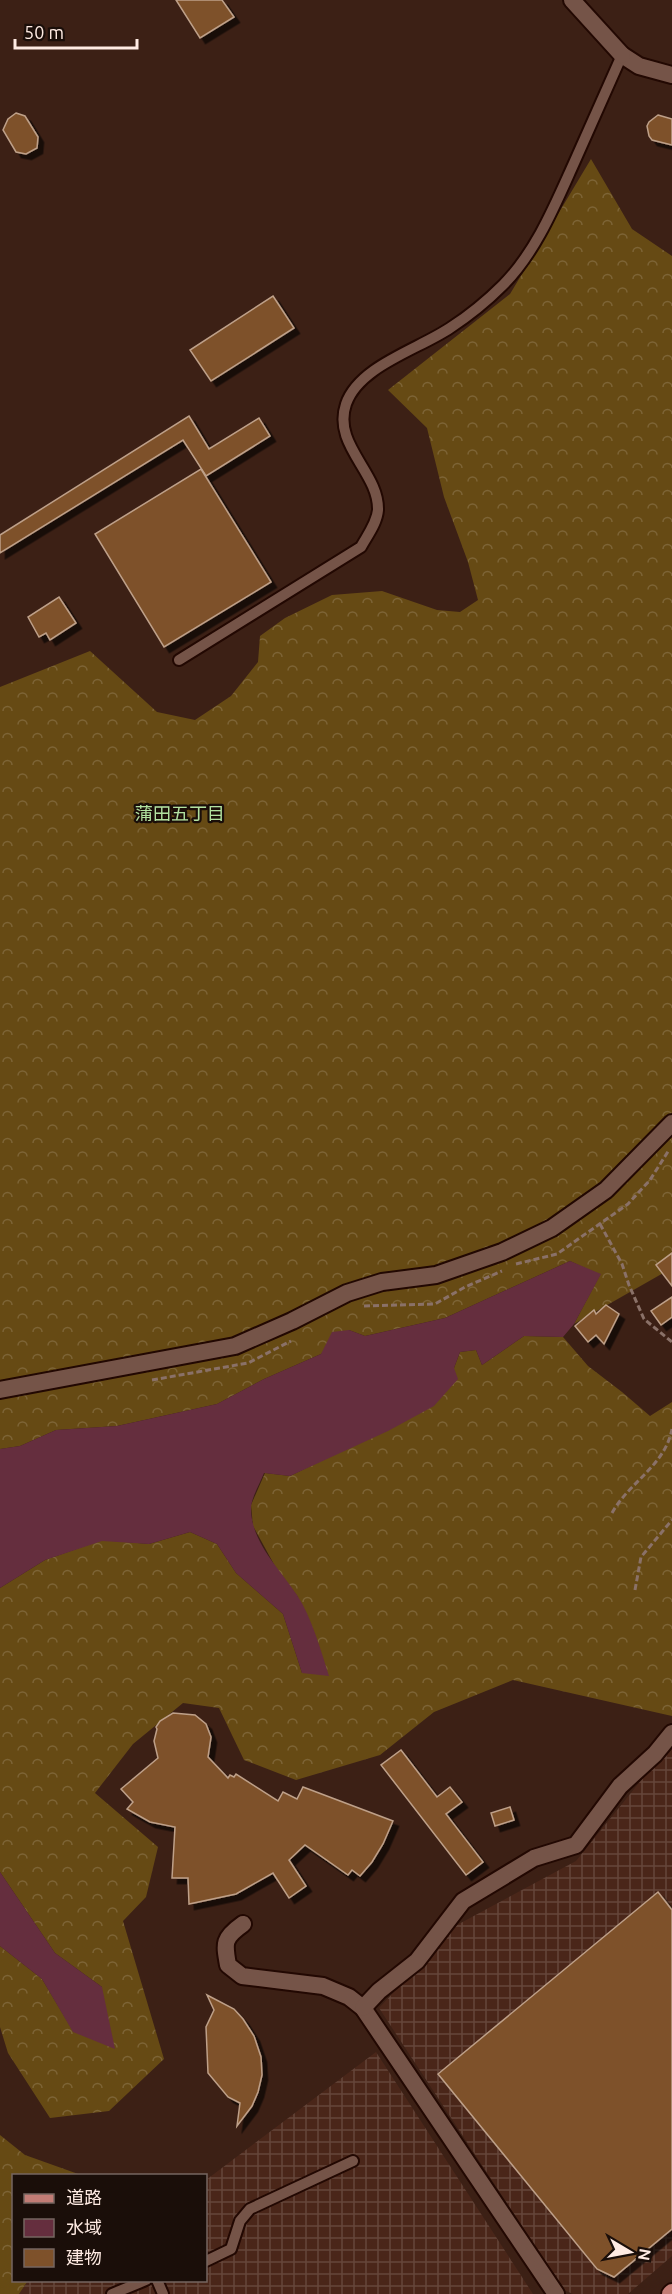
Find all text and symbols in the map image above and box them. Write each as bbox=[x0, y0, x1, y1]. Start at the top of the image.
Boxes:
scale bar bbox=[15, 12, 136, 50]
text: 50 m bbox=[24, 22, 64, 42]
district label: 蒲田五丁目 bbox=[135, 803, 225, 823]
legend bbox=[12, 2174, 207, 2282]
text: 道路 bbox=[66, 2187, 102, 2207]
text: 水域 bbox=[66, 2217, 102, 2237]
north arrow bbox=[600, 2222, 660, 2282]
text: 建物 bbox=[66, 2247, 102, 2267]
text: N bbox=[635, 2247, 655, 2262]

